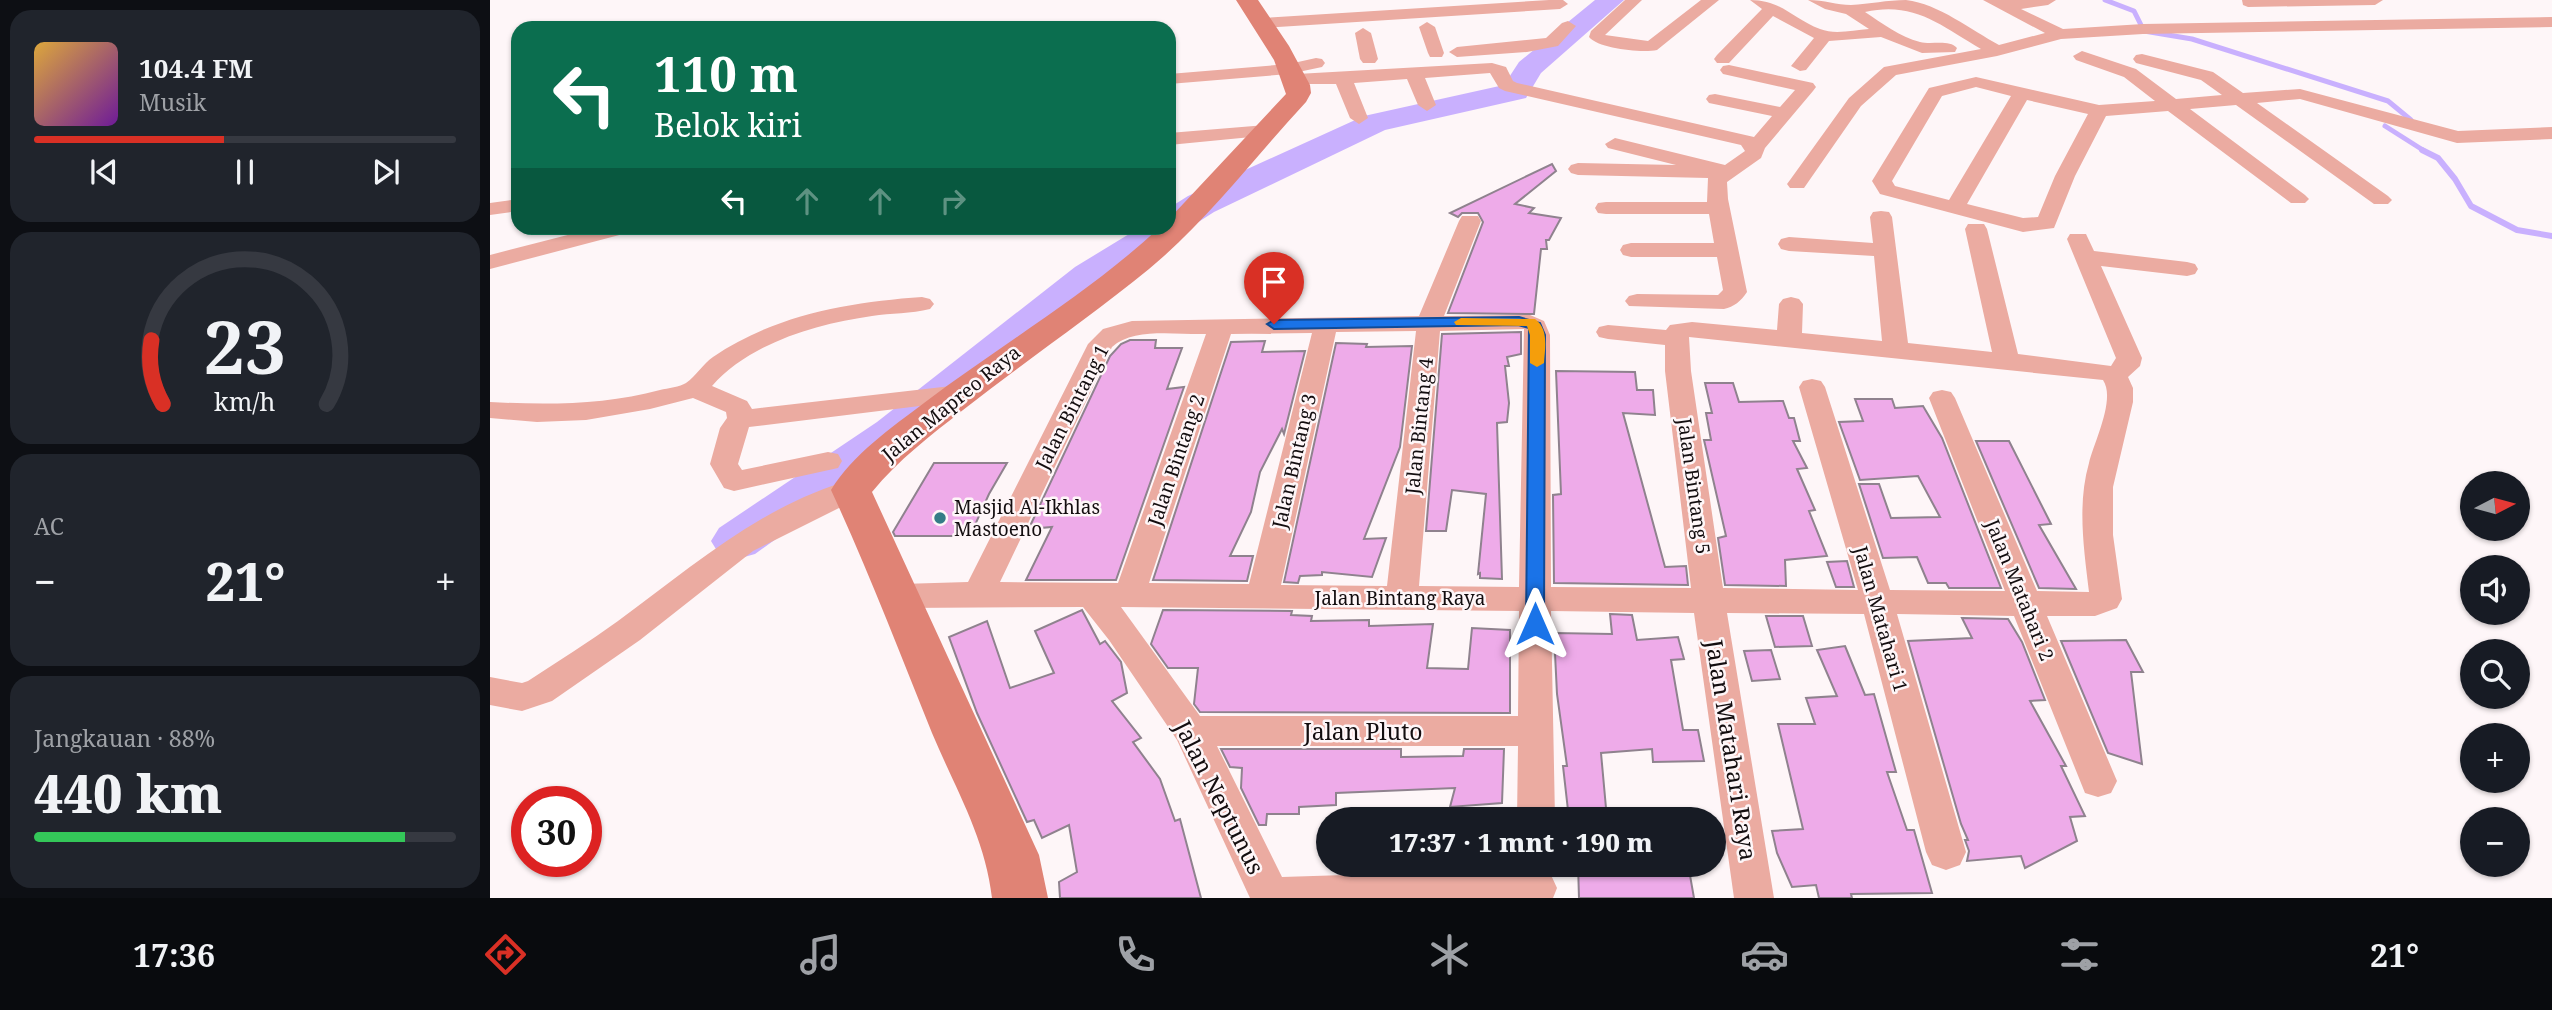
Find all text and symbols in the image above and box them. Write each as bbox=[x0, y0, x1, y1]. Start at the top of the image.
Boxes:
text: 110 m bbox=[654, 40, 798, 106]
icon: left bbox=[539, 49, 630, 140]
text: 104.4 FM bbox=[139, 50, 253, 86]
text: Musik bbox=[139, 86, 206, 118]
text: Belok kiri bbox=[654, 103, 802, 146]
icon: previous bbox=[85, 153, 123, 191]
icon: pause bbox=[226, 153, 264, 191]
icon: next bbox=[367, 153, 405, 191]
icon: left bbox=[715, 182, 753, 220]
icon: ahead bbox=[788, 182, 826, 220]
icon: ahead bbox=[861, 182, 899, 220]
icon: right bbox=[934, 182, 972, 220]
pin bbox=[1244, 252, 1304, 324]
icon: arrive bbox=[1255, 263, 1293, 301]
text: 23 bbox=[204, 296, 286, 395]
street label: Jalan Mapreo Raya bbox=[876, 339, 1026, 467]
street label: Jalan Bintang 1 bbox=[1029, 340, 1115, 475]
street label: Jalan Bintang 4 bbox=[1399, 356, 1439, 497]
text: km/h bbox=[214, 384, 276, 418]
street label: Jalan Bintang 2 bbox=[1141, 391, 1211, 530]
street label: Jalan Bintang 3 bbox=[1266, 391, 1322, 532]
street label: Jalan Bintang 5 bbox=[1671, 415, 1716, 556]
north arrow bbox=[2460, 471, 2530, 541]
map controls bbox=[2460, 471, 2530, 877]
place label: Masjid Al-Ikhlas Mastoeno bbox=[954, 494, 1100, 542]
text: AC bbox=[34, 510, 64, 542]
marker: Masjid Al-Ikhlas Mastoeno bbox=[932, 510, 948, 526]
street label: Jalan Matahari 2 bbox=[1979, 514, 2060, 665]
street label: Jalan Matahari 1 bbox=[1847, 542, 1914, 695]
text: 21° bbox=[205, 545, 285, 616]
text: − bbox=[34, 555, 56, 607]
text: + bbox=[435, 555, 456, 607]
button: sound bbox=[2460, 555, 2530, 625]
street label: Jalan Bintang Raya bbox=[1313, 585, 1486, 611]
position arrow bbox=[1498, 587, 1572, 661]
street label: Jalan Matahari Raya bbox=[1699, 636, 1765, 863]
button: search bbox=[2460, 639, 2530, 709]
street label: Jalan Neptunus bbox=[1167, 714, 1273, 879]
street label: Jalan Pluto bbox=[1302, 715, 1423, 747]
text: Jangkauan · 88% bbox=[34, 722, 215, 754]
button: + bbox=[2460, 723, 2530, 793]
text: 440 km bbox=[34, 757, 222, 828]
speed limit sign: 30 bbox=[511, 786, 602, 877]
button: − bbox=[2460, 807, 2530, 877]
text: 17:37 · 1 mnt · 190 m bbox=[1389, 824, 1653, 860]
icon: directions bbox=[481, 930, 530, 979]
icon: music bbox=[796, 930, 845, 979]
icon: phone bbox=[1111, 930, 1160, 979]
icon: climate bbox=[1425, 930, 1474, 979]
icon: car bbox=[1740, 930, 1789, 979]
icon: filters bbox=[2055, 930, 2104, 979]
text: 17:36 bbox=[133, 933, 215, 976]
text: 21° bbox=[2370, 933, 2419, 976]

